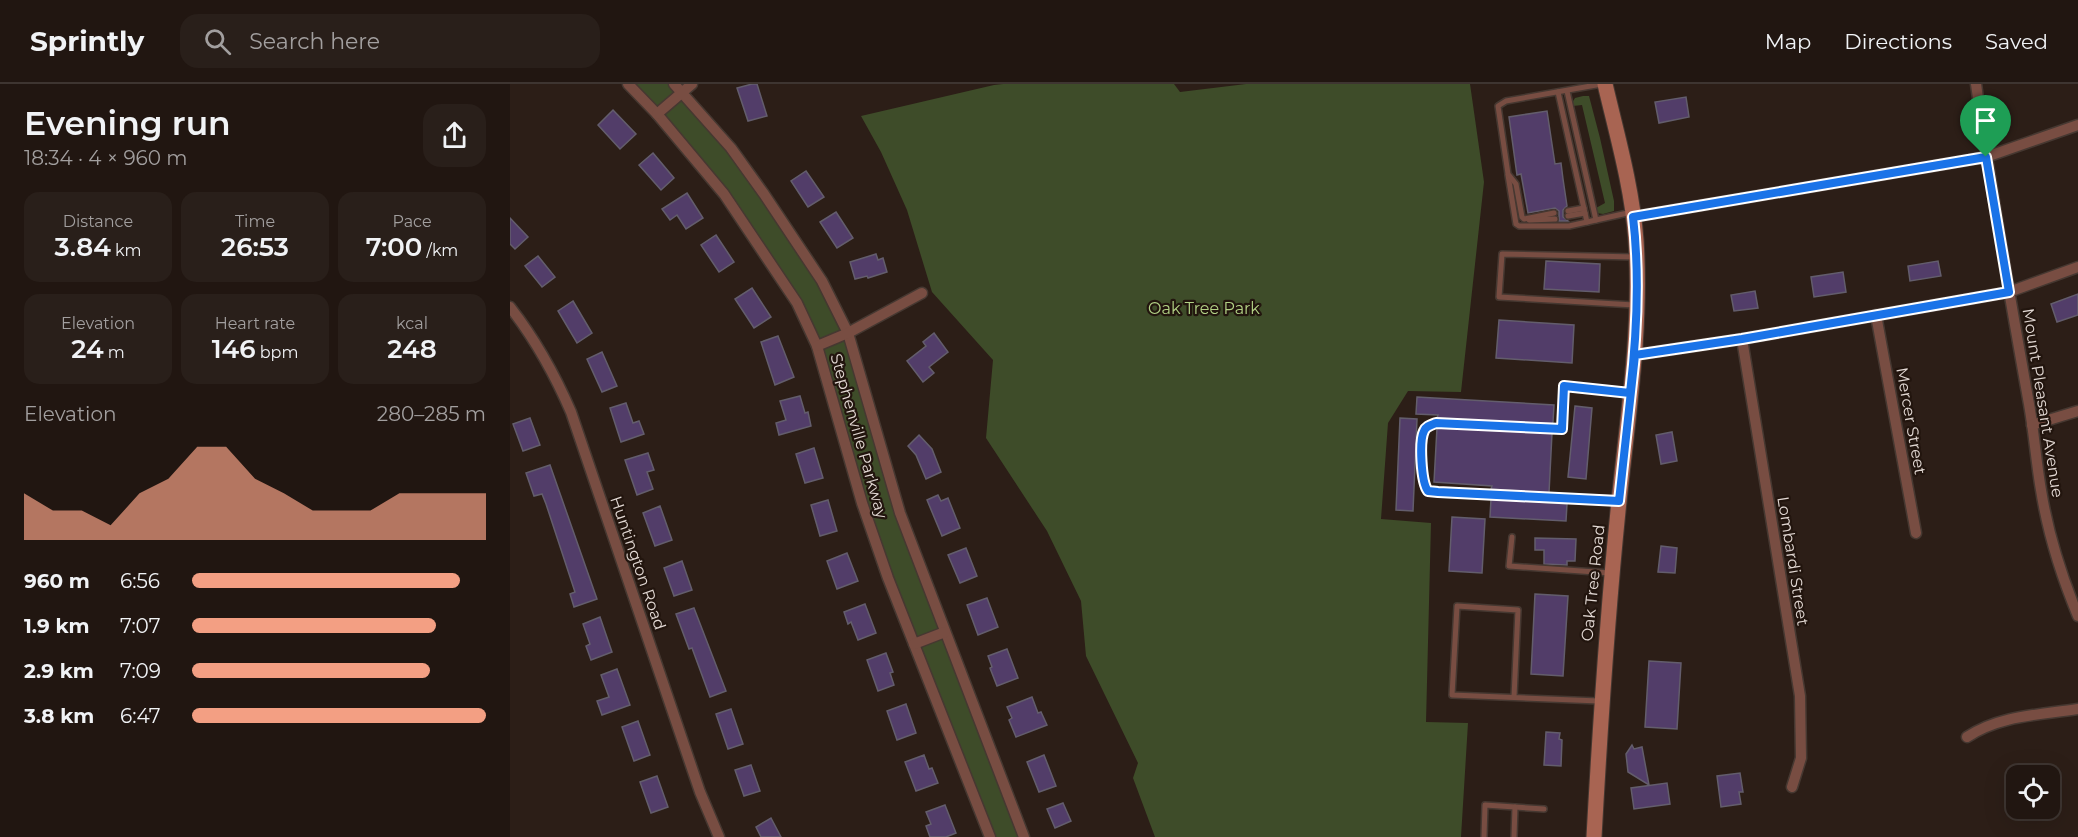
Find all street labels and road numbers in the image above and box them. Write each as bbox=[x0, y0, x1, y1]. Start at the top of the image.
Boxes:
street label: Mount Pleasant Avenue bbox=[2019, 307, 2067, 499]
street label: Stephenville Parkway bbox=[826, 351, 892, 521]
street label: Mercer Street bbox=[1892, 366, 1930, 477]
street label: Huntington Road bbox=[606, 494, 670, 632]
street label: Lombardi Street bbox=[1773, 495, 1813, 627]
street label: Oak Tree Road bbox=[1577, 524, 1609, 642]

